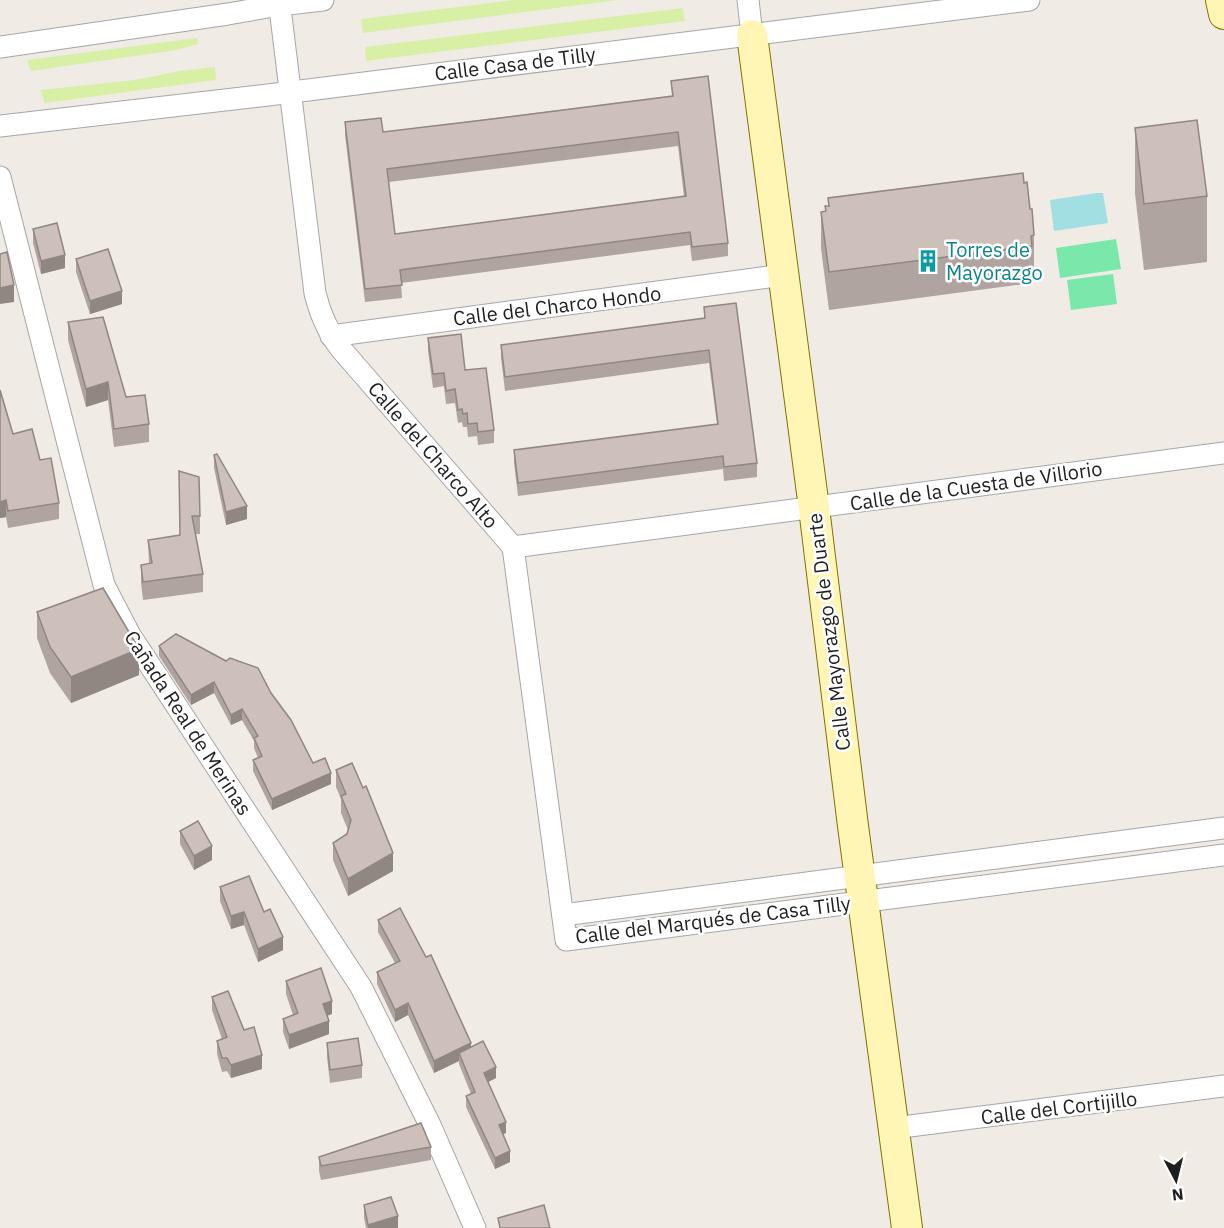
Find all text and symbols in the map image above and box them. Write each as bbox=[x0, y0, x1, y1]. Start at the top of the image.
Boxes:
street label: Calle Casa de Tilly bbox=[433, 40, 597, 87]
place label: Torres de Mayorazgo bbox=[946, 236, 1043, 286]
building icon: Torres de Mayorazgo bbox=[915, 248, 941, 274]
street label: Calle del Charco Hondo bbox=[451, 279, 662, 332]
street label: Calle del Charco Alto bbox=[362, 376, 505, 534]
street label: Calle de la Cuesta de Villorio bbox=[848, 454, 1104, 517]
street label: Calle Mayorazgo de Duarte bbox=[801, 512, 856, 752]
street label: Cañada Real de Merinas bbox=[119, 625, 258, 820]
street label: Calle del Marqués de Casa Tilly bbox=[574, 889, 852, 950]
street label: Calle del Cortijillo bbox=[979, 1085, 1139, 1130]
north arrow bbox=[1146, 1150, 1206, 1210]
text: N bbox=[1171, 1184, 1185, 1206]

